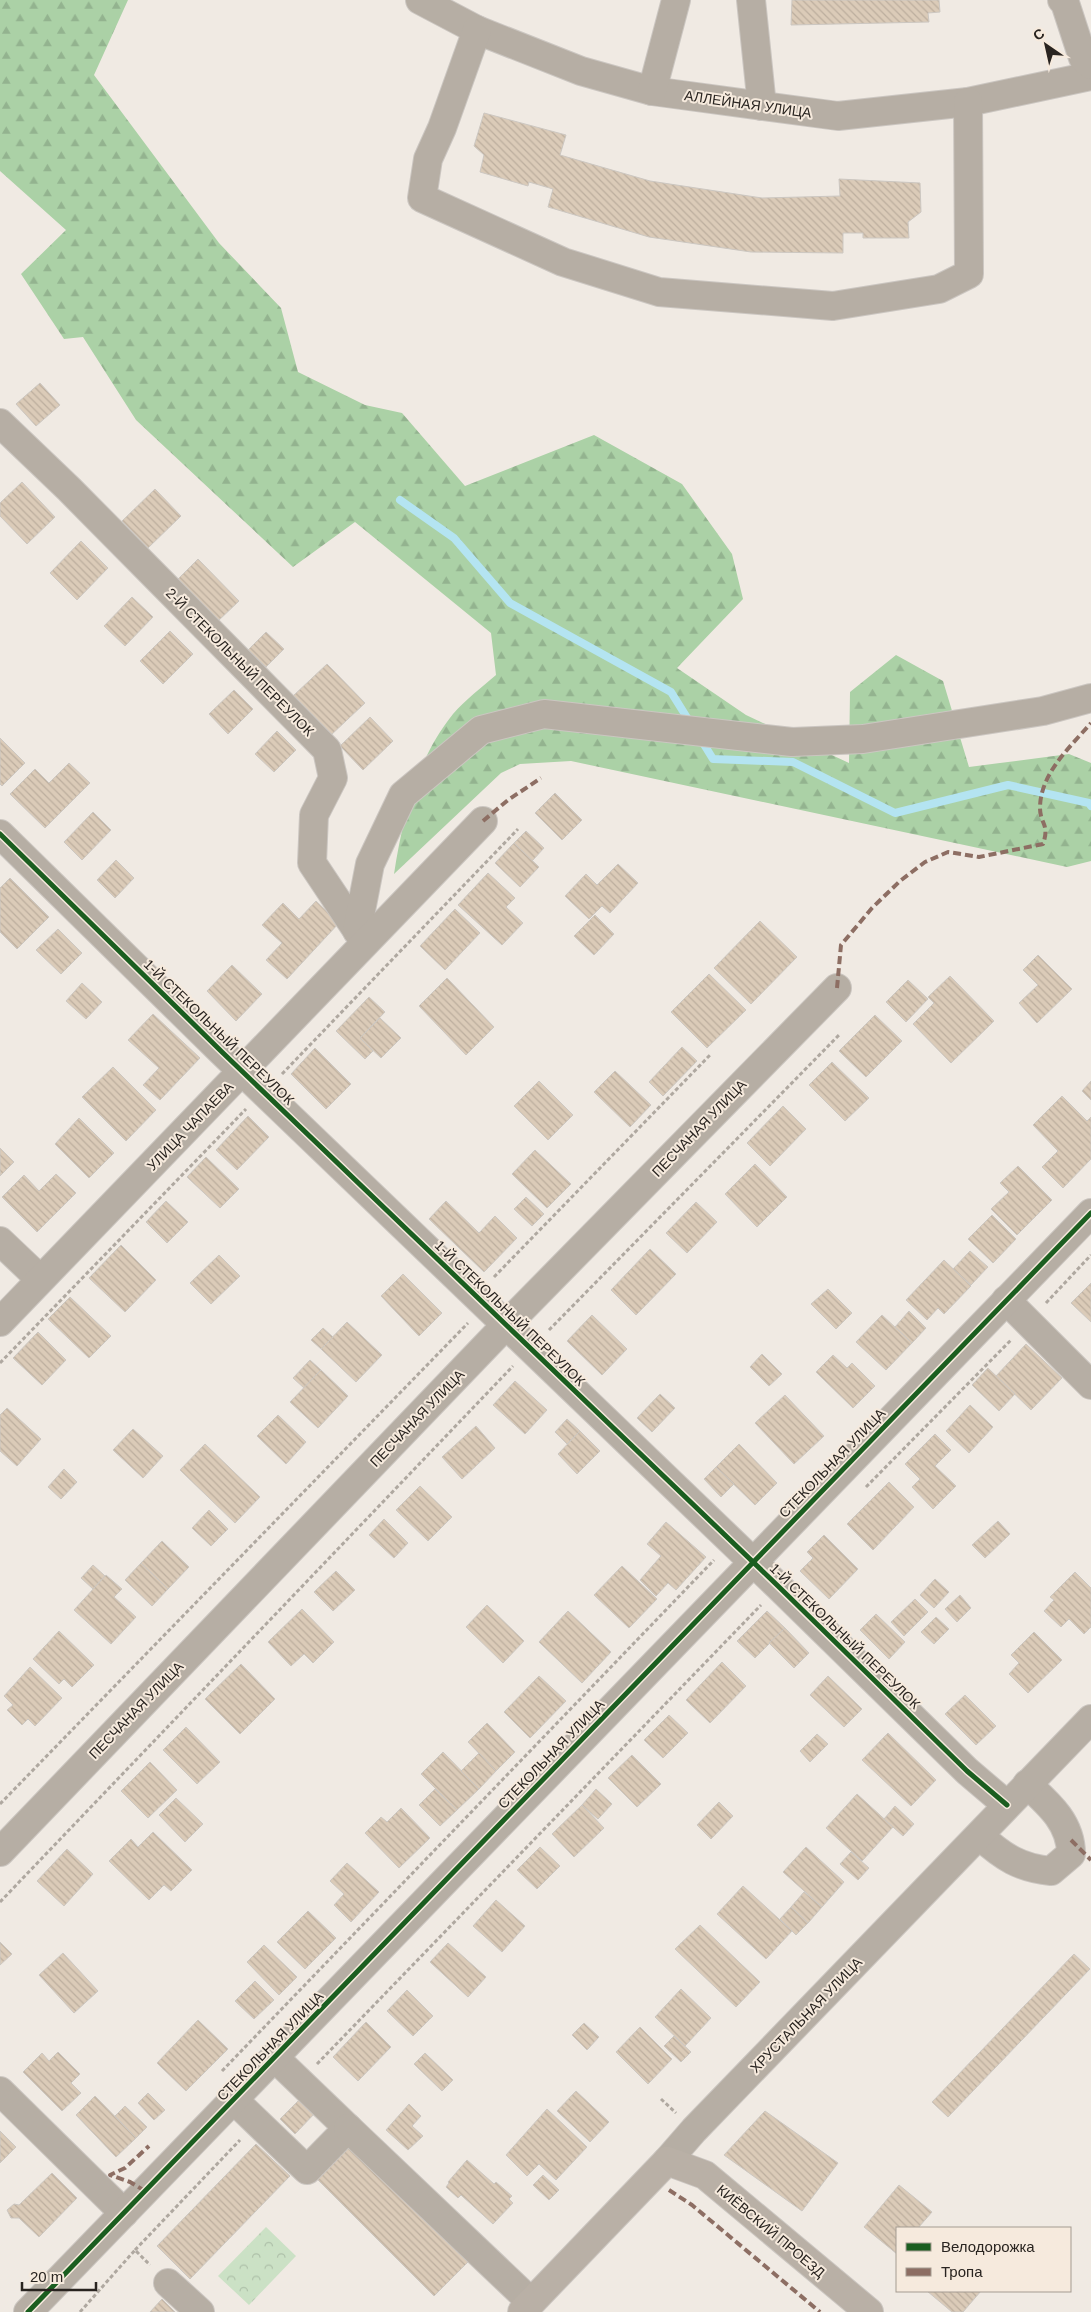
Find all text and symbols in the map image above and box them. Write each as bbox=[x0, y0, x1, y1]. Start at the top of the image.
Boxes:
north arrow bbox=[1021, 20, 1071, 70]
text: С bbox=[1030, 25, 1047, 44]
street label: АЛЛЕЙНАЯ УЛИЦА bbox=[683, 86, 813, 121]
street label: 2-Й СТЕКОЛЬНЫЙ ПЕРЕУЛОК bbox=[163, 584, 318, 740]
street label: 1-Й СТЕКОЛЬНЫЙ ПЕРЕУЛОК bbox=[141, 955, 299, 1109]
street label: ПЕСЧАНАЯ УЛИЦА bbox=[649, 1076, 750, 1180]
street label: УЛИЦА ЧАПАЕВА bbox=[144, 1078, 237, 1174]
street label: 1-Й СТЕКОЛЬНЫЙ ПЕРЕУЛОК bbox=[432, 1236, 590, 1390]
street label: ПЕСЧАНАЯ УЛИЦА bbox=[367, 1366, 468, 1470]
street label: СТЕКОЛЬНАЯ УЛИЦА bbox=[776, 1405, 889, 1521]
street label: 1-Й СТЕКОЛЬНЫЙ ПЕРЕУЛОК bbox=[767, 1559, 925, 1713]
street label: ПЕСЧАНАЯ УЛИЦА bbox=[86, 1658, 187, 1762]
street label: СТЕКОЛЬНАЯ УЛИЦА bbox=[495, 1696, 608, 1812]
street label: ХРУСТАЛЬНАЯ УЛИЦА bbox=[747, 1954, 866, 2076]
street label: СТЕКОЛЬНАЯ УЛИЦА bbox=[214, 1988, 327, 2104]
street label: КИЁВСКИЙ ПРОЕЗД bbox=[714, 2181, 829, 2281]
legend bbox=[896, 2227, 1071, 2292]
text: Велодорожка bbox=[941, 2238, 1035, 2255]
scale bar bbox=[22, 2260, 96, 2292]
text: Тропа bbox=[941, 2263, 983, 2280]
text: 20 m bbox=[30, 2268, 63, 2285]

